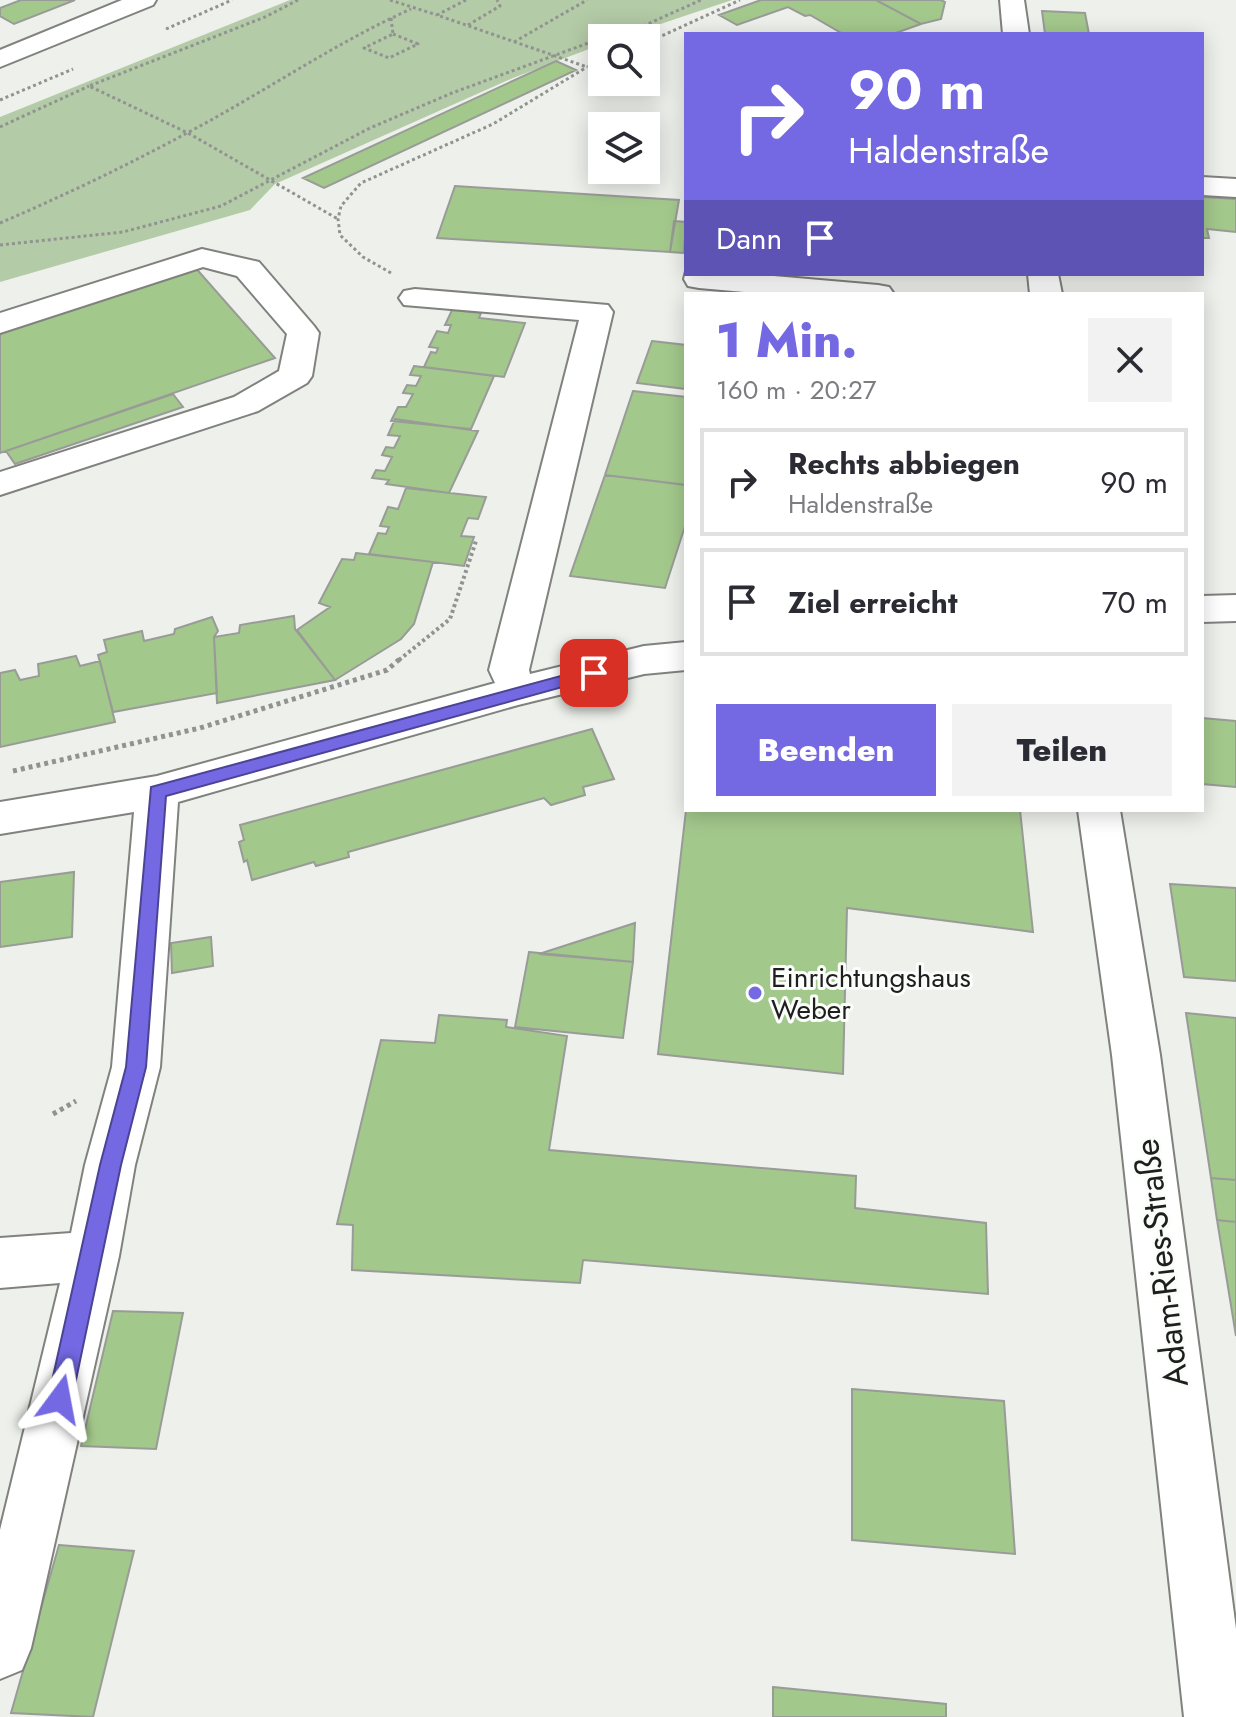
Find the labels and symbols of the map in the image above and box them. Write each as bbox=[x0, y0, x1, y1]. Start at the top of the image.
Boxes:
pin bbox=[560, 639, 628, 707]
place label: Einrichtungshaus Weber bbox=[771, 957, 971, 1030]
marker: Einrichtungshaus Weber bbox=[746, 984, 764, 1002]
street label: Adam-Ries-Straße bbox=[1122, 1136, 1201, 1390]
position arrow bbox=[18, 1357, 102, 1441]

